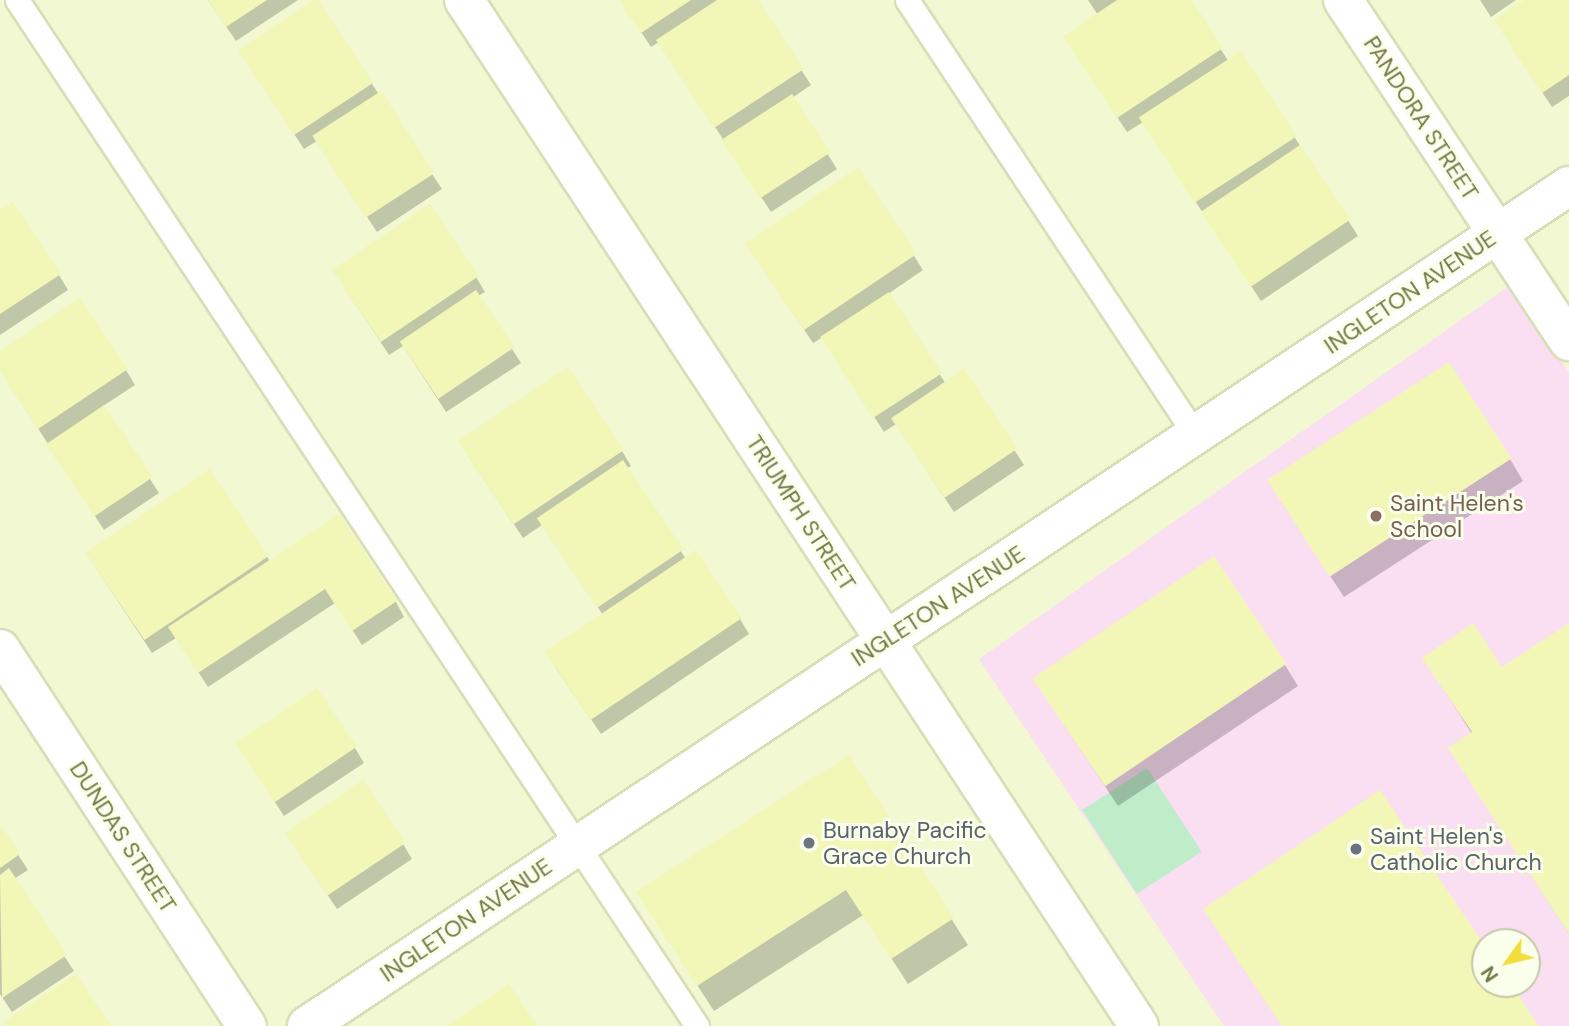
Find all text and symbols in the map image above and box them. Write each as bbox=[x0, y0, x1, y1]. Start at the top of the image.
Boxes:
street label: PANDORA STREET bbox=[1358, 31, 1484, 205]
street label: INGLETON AVENUE bbox=[1319, 224, 1501, 360]
street label: TRIUMPH STREET bbox=[740, 430, 862, 596]
place label: Saint Helen's School bbox=[1390, 489, 1524, 543]
marker: Saint Helen's School bbox=[1368, 508, 1384, 524]
street label: INGLETON AVENUE bbox=[846, 540, 1030, 672]
street label: DUNDAS STREET bbox=[64, 756, 182, 918]
place label: Burnaby Pacific Grace Church bbox=[823, 816, 987, 870]
place label: Saint Helen's Catholic Church bbox=[1370, 822, 1542, 876]
marker: Burnaby Pacific Grace Church bbox=[801, 835, 817, 851]
marker: Saint Helen's Catholic Church bbox=[1348, 841, 1364, 857]
street label: INGLETON AVENUE bbox=[375, 852, 557, 988]
north arrow bbox=[1471, 928, 1541, 998]
text: N bbox=[1476, 961, 1504, 987]

